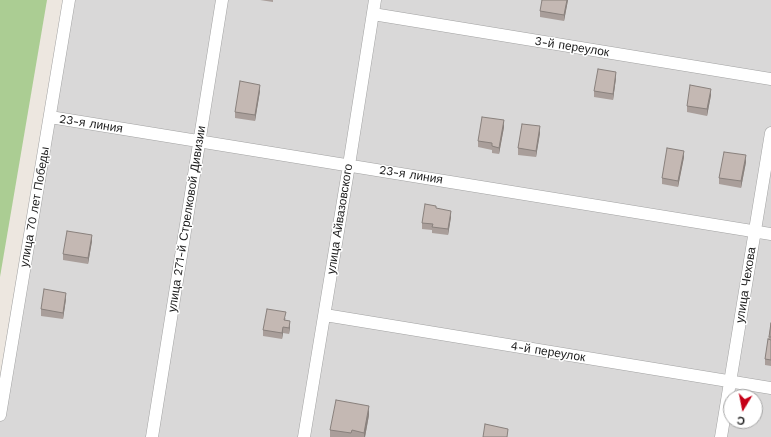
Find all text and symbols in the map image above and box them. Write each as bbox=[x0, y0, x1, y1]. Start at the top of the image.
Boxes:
street label: 3-й переулок bbox=[534, 34, 610, 60]
street label: 23-я линия bbox=[58, 112, 124, 136]
street label: улица 271-й Стрелковой Дивизии bbox=[165, 125, 209, 313]
street label: улица 70 лет Победы bbox=[17, 146, 53, 268]
street label: улица Айвазовского bbox=[324, 163, 356, 275]
street label: 23-я линия bbox=[378, 163, 444, 187]
street label: улица Чехова bbox=[733, 246, 759, 324]
street label: 4-й переулок bbox=[510, 339, 586, 365]
north arrow bbox=[723, 389, 763, 429]
text: С bbox=[736, 413, 746, 427]

